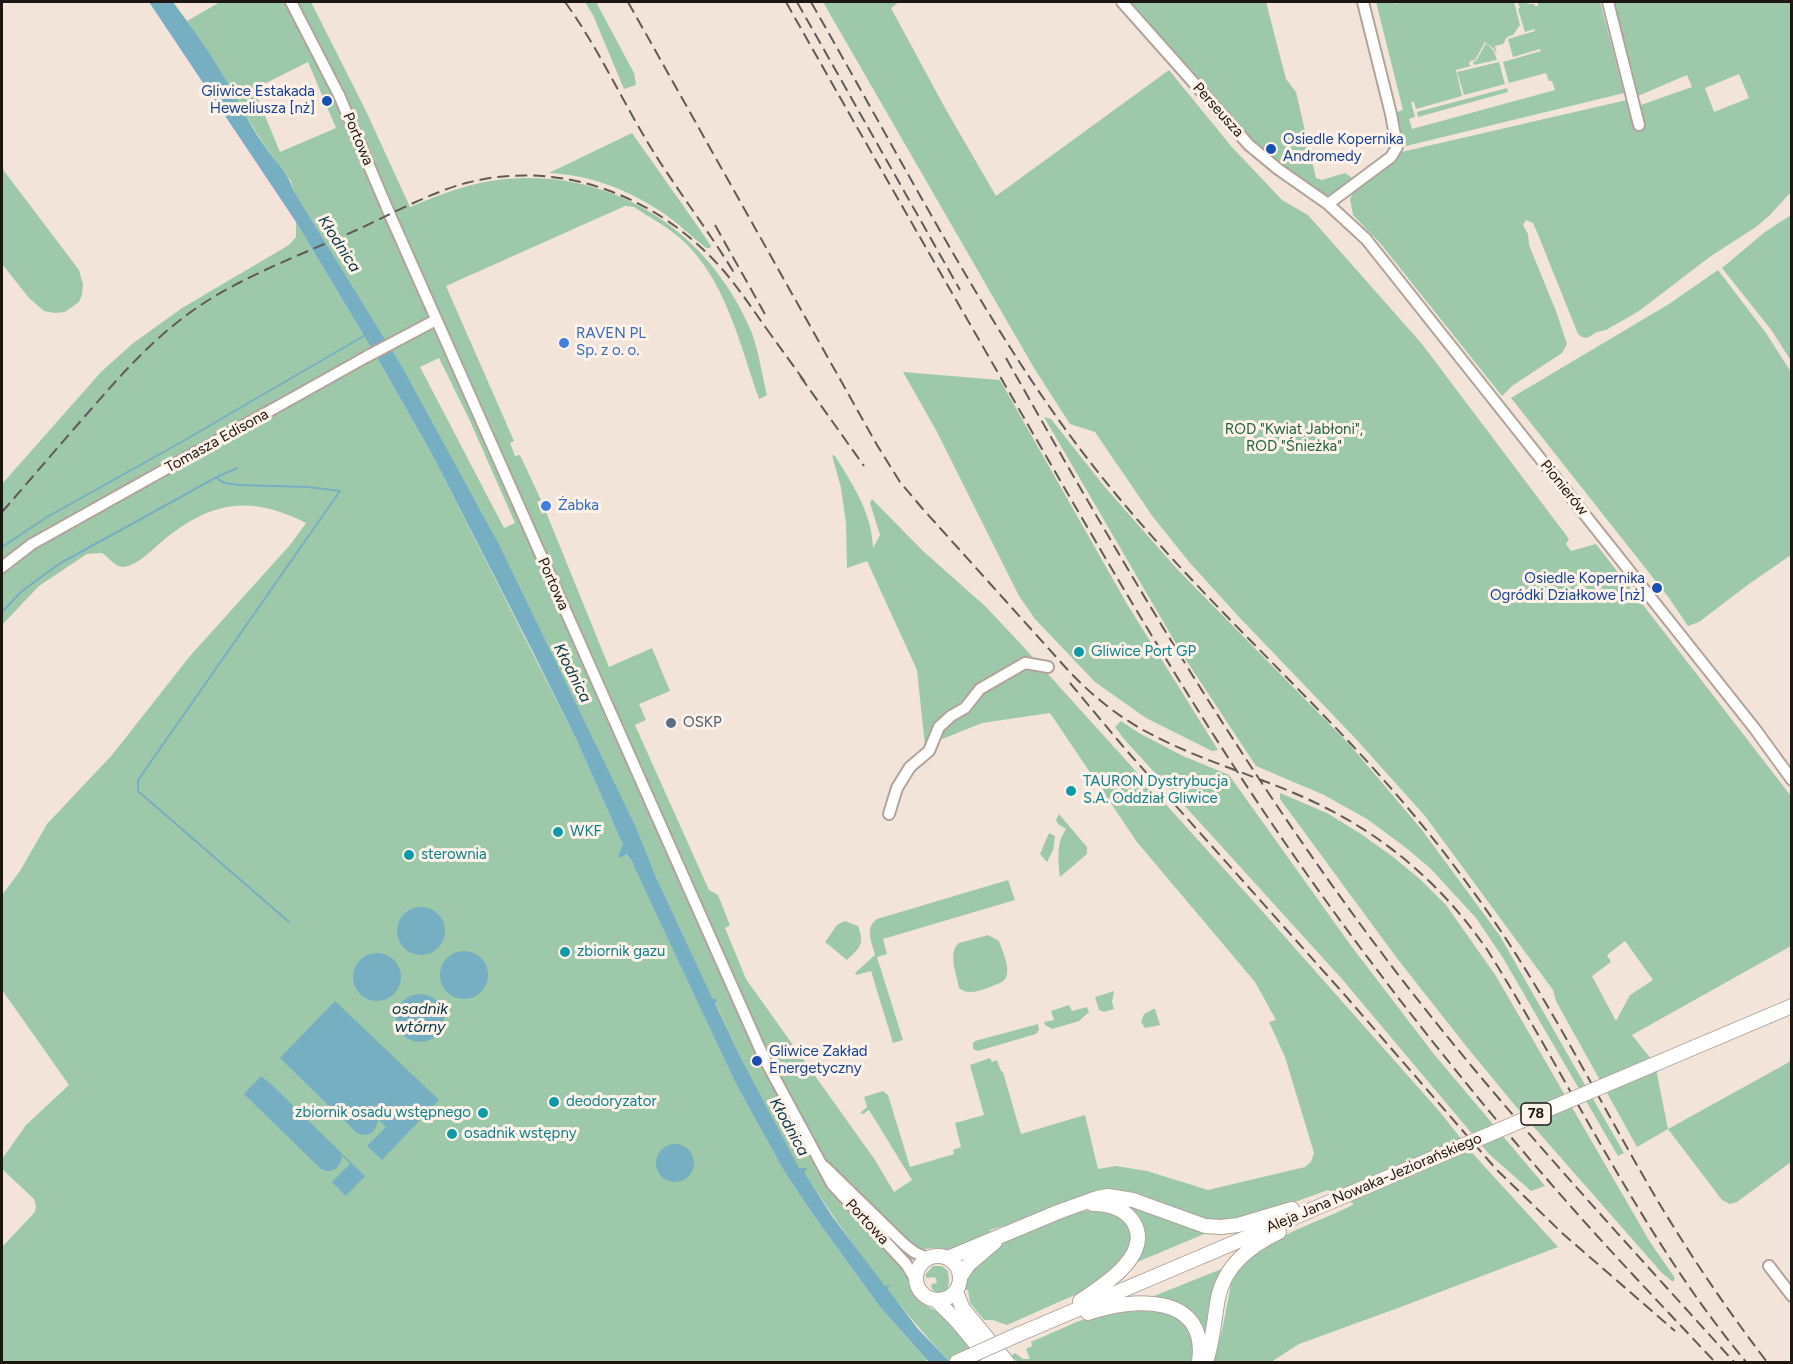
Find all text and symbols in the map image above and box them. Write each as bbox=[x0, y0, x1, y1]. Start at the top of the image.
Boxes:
street label: Perseusza bbox=[1189, 79, 1247, 141]
place label: Gliwice Estakada Heweliusza [nż] bbox=[201, 83, 315, 118]
marker: Gliwice Estakada Heweliusza [nż] bbox=[320, 94, 334, 108]
street label: Portowa bbox=[339, 110, 377, 168]
place label: Osiedle Kopernika Andromedy bbox=[1283, 131, 1404, 166]
marker: Osiedle Kopernika Andromedy bbox=[1264, 142, 1278, 156]
water label: Kłodnica bbox=[314, 212, 364, 276]
place label: RAVEN PL Sp. z o. o. bbox=[576, 325, 646, 360]
marker: RAVEN PL Sp. z o. o. bbox=[557, 336, 571, 350]
street label: Tomasza Edisona bbox=[162, 405, 272, 477]
park label: ROD "Kwiat Jabłoni", ROD "Śnieżka" bbox=[1225, 421, 1363, 456]
street label: Pionierów bbox=[1536, 457, 1592, 519]
place label: Żabka bbox=[558, 497, 599, 515]
marker: Żabka bbox=[539, 499, 553, 513]
street label: Portowa bbox=[533, 555, 573, 613]
place label: Osiedle Kopernika Ogródki Działkowe [nż] bbox=[1490, 570, 1645, 605]
marker: Osiedle Kopernika Ogródki Działkowe [nż] bbox=[1650, 581, 1664, 595]
water label: Kłodnica bbox=[549, 640, 595, 706]
place label: Gliwice Port GP bbox=[1091, 643, 1196, 661]
marker: Gliwice Port GP bbox=[1072, 645, 1086, 659]
place label: OSKP bbox=[683, 714, 722, 732]
marker: OSKP bbox=[664, 716, 678, 730]
place label: TAURON Dystrybucja S.A. Oddział Gliwice bbox=[1083, 773, 1228, 808]
marker: TAURON Dystrybucja S.A. Oddział Gliwice bbox=[1064, 784, 1078, 798]
place label: WKF bbox=[570, 823, 602, 841]
marker: WKF bbox=[551, 825, 565, 839]
place label: sterownia bbox=[421, 846, 487, 864]
marker: sterownia bbox=[402, 848, 416, 862]
place label: zbiornik gazu bbox=[577, 943, 665, 961]
marker: zbiornik gazu bbox=[558, 945, 572, 959]
water label: osadnik wtórny bbox=[392, 999, 448, 1037]
place label: Gliwice Zakład Energetyczny bbox=[769, 1043, 868, 1078]
marker: Gliwice Zakład Energetyczny bbox=[750, 1054, 764, 1068]
place label: deodoryzator bbox=[566, 1093, 657, 1111]
water label: Kłodnica bbox=[765, 1094, 813, 1160]
marker: deodoryzator bbox=[547, 1095, 561, 1109]
road number: 78 bbox=[1521, 1103, 1551, 1125]
place label: zbiornik osadu wstępnego bbox=[295, 1104, 471, 1122]
marker: zbiornik osadu wstępnego bbox=[476, 1106, 490, 1120]
place label: osadnik wstępny bbox=[464, 1125, 577, 1143]
marker: osadnik wstępny bbox=[445, 1127, 459, 1141]
street label: Aleja Jana Nowaka-Jeziorańskiego bbox=[1263, 1129, 1485, 1237]
street label: Portowa bbox=[841, 1196, 893, 1248]

